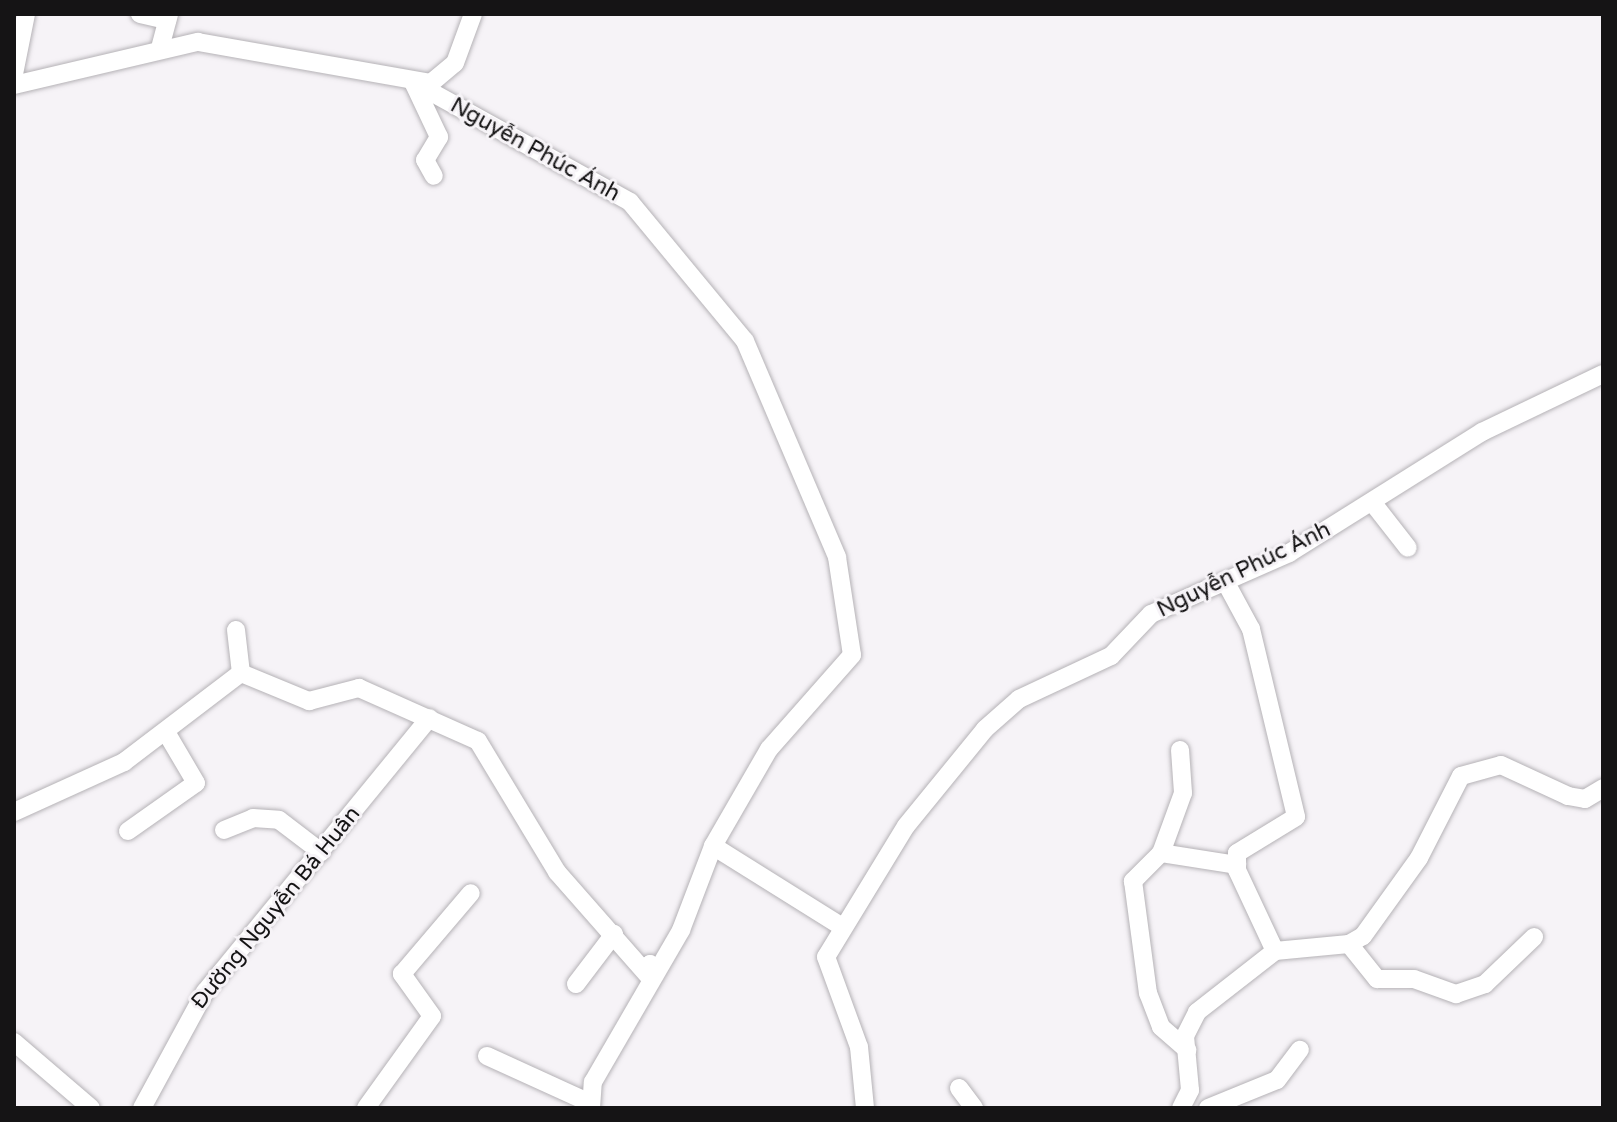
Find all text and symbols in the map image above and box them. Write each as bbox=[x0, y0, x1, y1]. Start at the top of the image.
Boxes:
street label: Nguyễn Phúc Ánh bbox=[446, 92, 624, 208]
street label: Nguyễn Phúc Ánh bbox=[1153, 517, 1335, 623]
street label: Đường Nguyễn Bá Huân bbox=[186, 801, 366, 1015]

